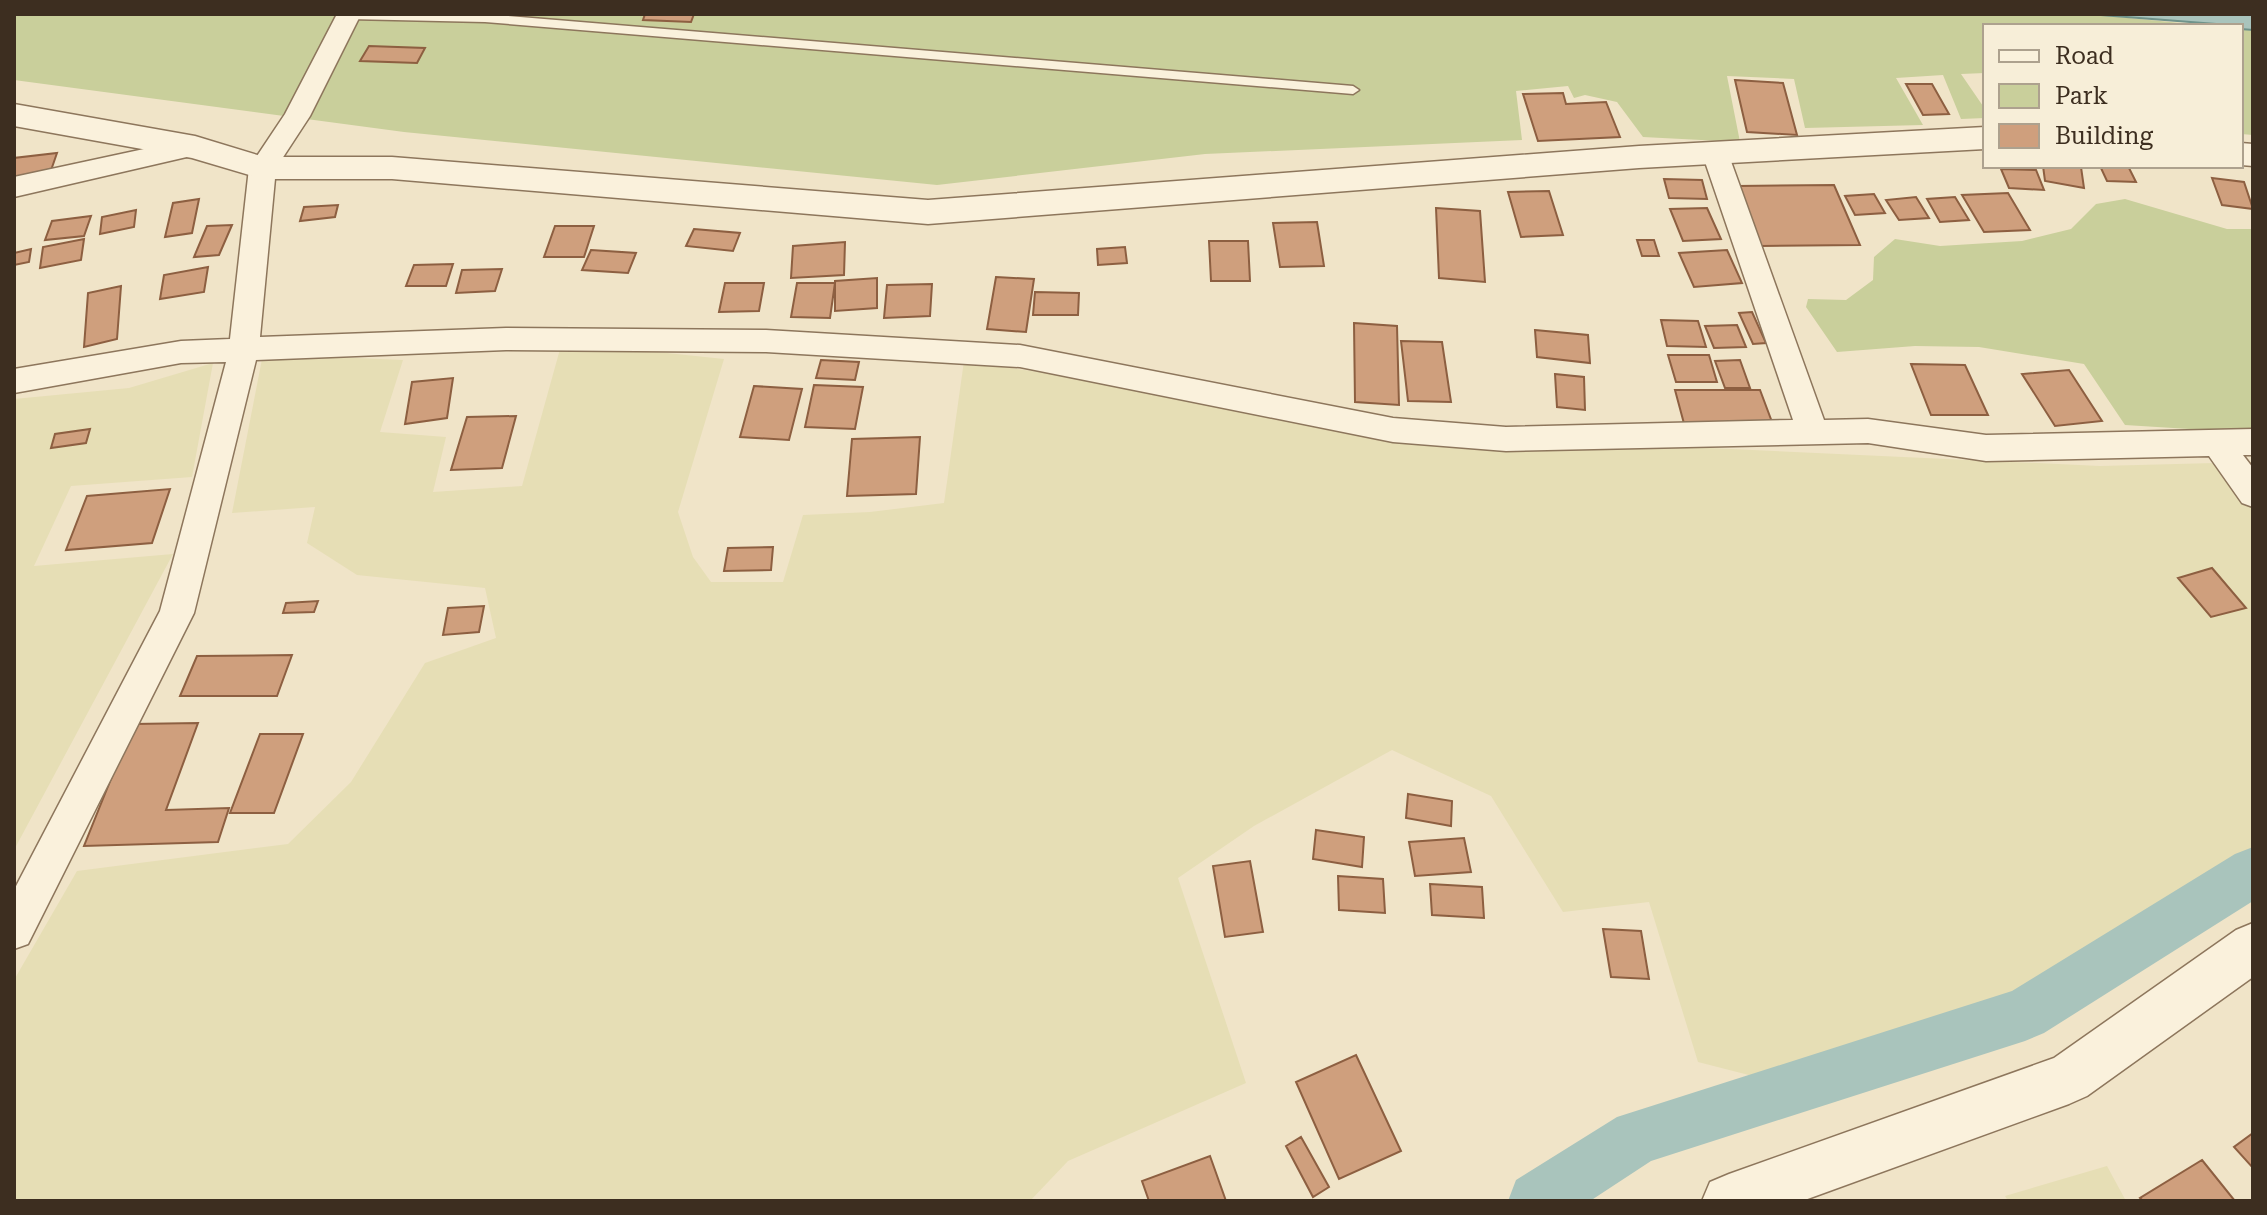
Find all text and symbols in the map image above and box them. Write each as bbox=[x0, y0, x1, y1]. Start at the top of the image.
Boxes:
legend bbox=[1983, 24, 2243, 168]
text: Road bbox=[2055, 42, 2114, 70]
text: Park bbox=[2055, 82, 2108, 110]
text: Building bbox=[2055, 122, 2153, 150]

